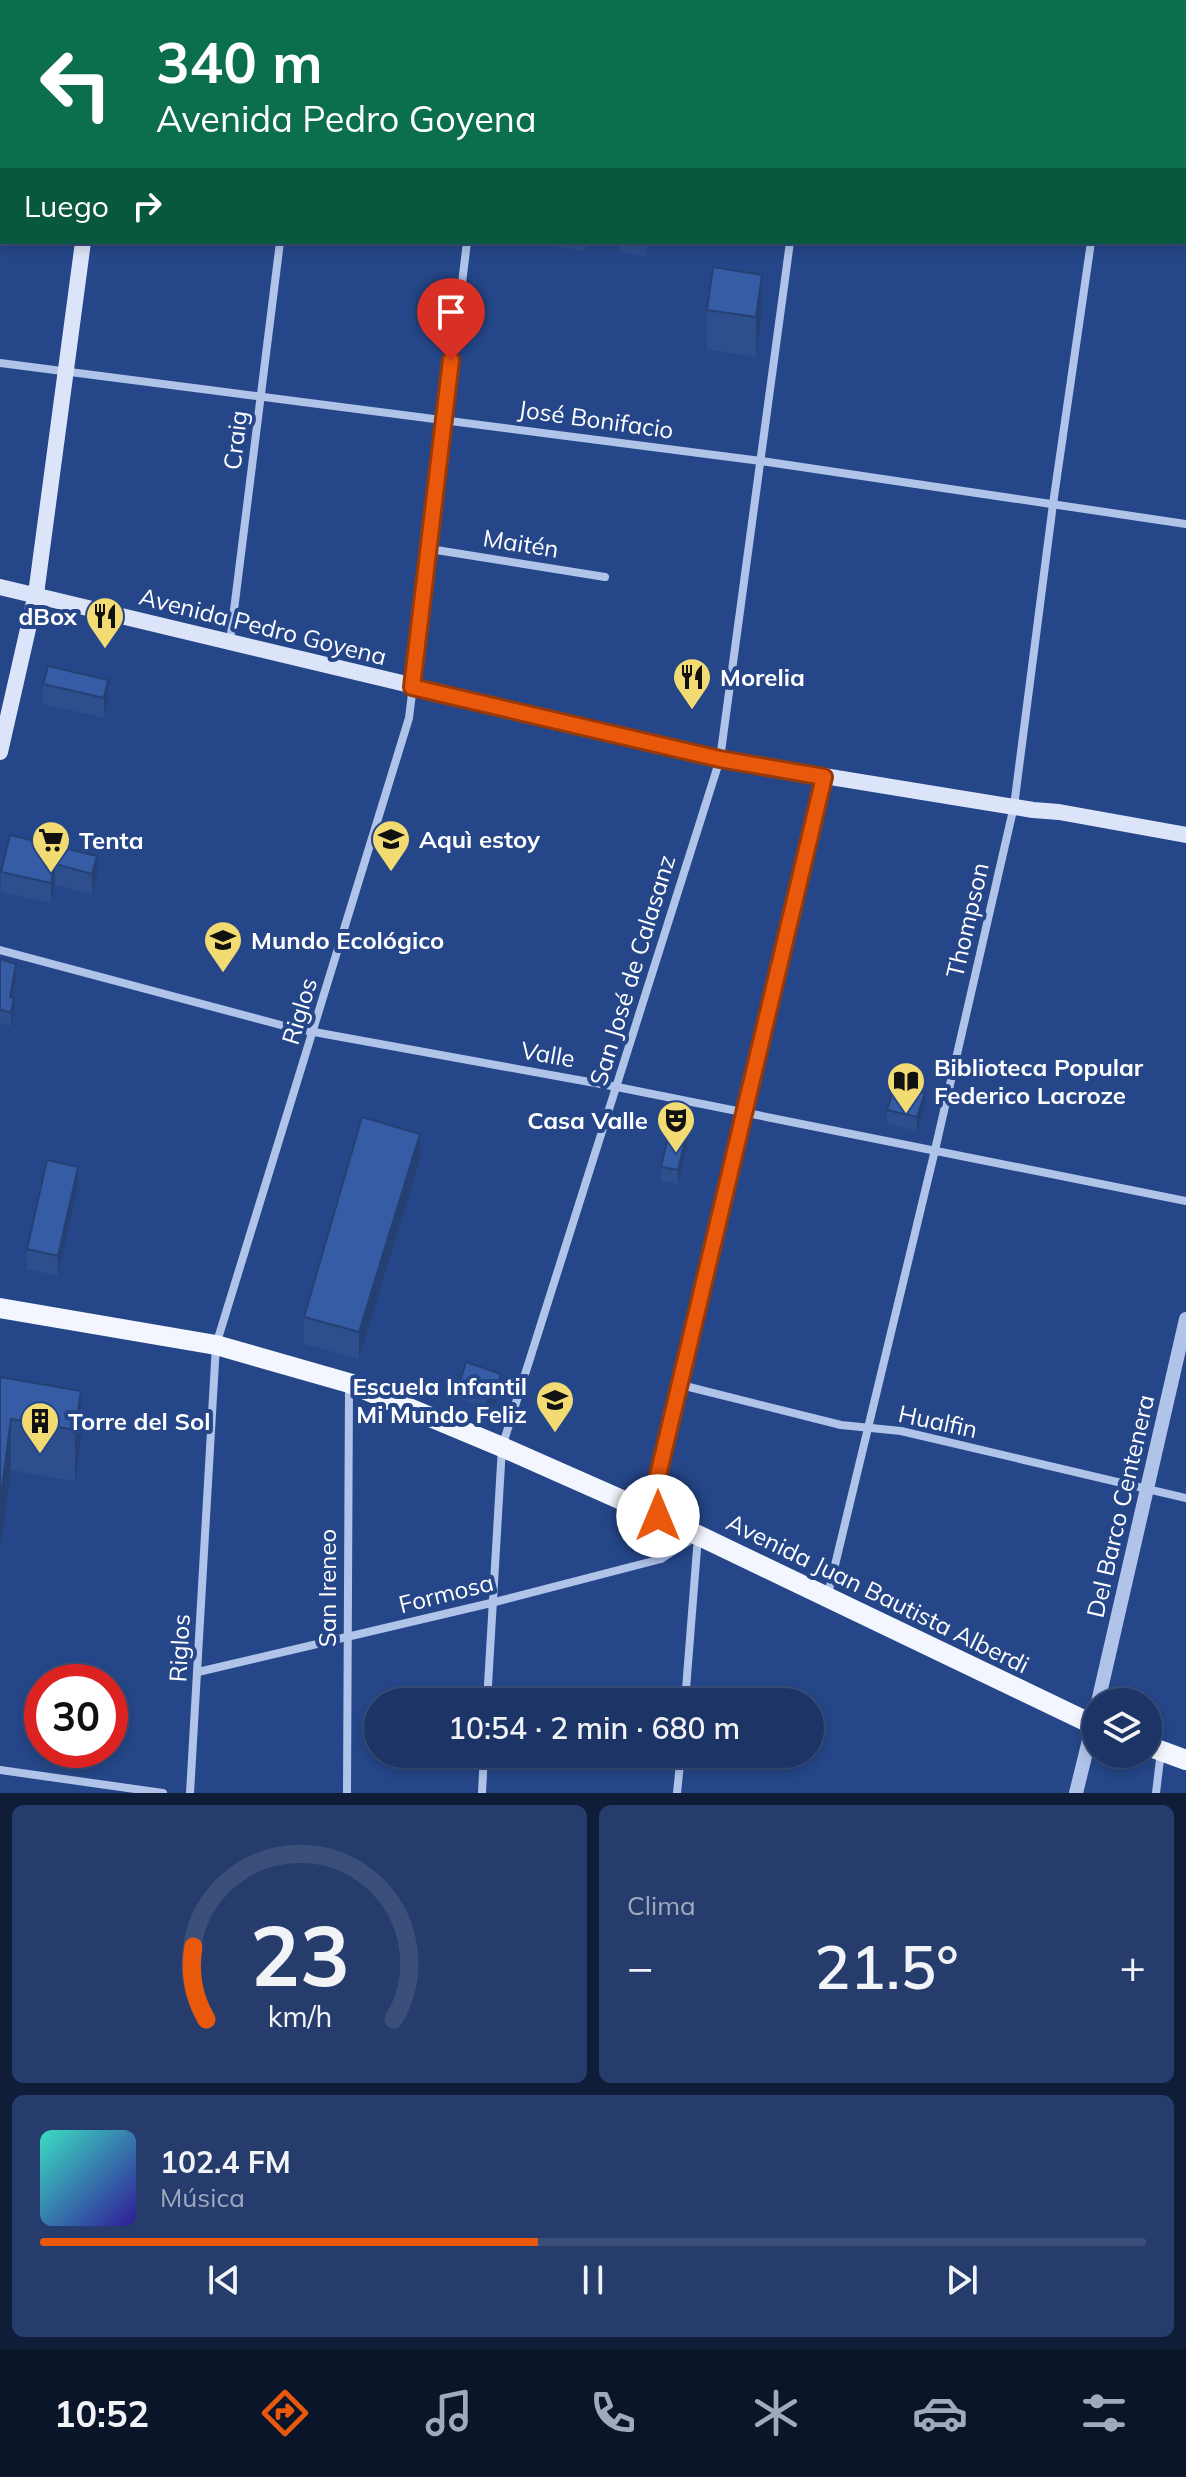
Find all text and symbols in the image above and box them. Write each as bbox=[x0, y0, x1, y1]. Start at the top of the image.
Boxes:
text: 340 m bbox=[156, 27, 323, 97]
icon: left bbox=[24, 32, 128, 136]
text: Avenida Pedro Goyena bbox=[156, 96, 537, 141]
icon: right bbox=[125, 184, 169, 228]
text: Luego bbox=[24, 187, 109, 225]
pin bbox=[417, 278, 485, 360]
icon: arrive bbox=[429, 290, 473, 334]
street label: José Bonifacio bbox=[517, 393, 675, 445]
street label: Craig bbox=[216, 409, 254, 471]
street label: Maitén bbox=[481, 522, 561, 564]
street label: Avenida Pedro Goyena bbox=[136, 581, 390, 671]
restaurant icon: dBox bbox=[84, 595, 126, 650]
place label: dBox bbox=[18, 601, 78, 631]
restaurant icon: Morelia bbox=[671, 656, 713, 711]
place label: Morelia bbox=[720, 662, 805, 692]
school or university icon: Aquì estoy bbox=[370, 818, 412, 873]
supermarket icon: Tenta bbox=[30, 819, 72, 874]
place label: Aquì estoy bbox=[419, 824, 541, 854]
place label: Tenta bbox=[79, 825, 144, 855]
street label: San José de Calasanz bbox=[583, 851, 681, 1089]
street label: Thompson bbox=[939, 859, 995, 981]
school or university icon: Mundo Ecológico bbox=[202, 919, 244, 974]
place label: Mundo Ecológico bbox=[251, 925, 444, 955]
street label: Riglos bbox=[275, 974, 323, 1048]
street label: Valle bbox=[519, 1035, 577, 1073]
place label: Biblioteca Popular Federico Lacroze bbox=[934, 1052, 1144, 1110]
library icon: Biblioteca Popular Federico Lacroze bbox=[885, 1060, 927, 1115]
theatre icon: Casa Valle bbox=[655, 1099, 697, 1154]
place label: Casa Valle bbox=[527, 1105, 648, 1135]
place label: Escuela Infantil Mi Mundo Feliz bbox=[353, 1371, 527, 1429]
school or university icon: Escuela Infantil Mi Mundo Feliz bbox=[534, 1379, 576, 1434]
street label: Del Barco Centenera bbox=[1080, 1392, 1160, 1620]
street label: Hualfin bbox=[896, 1398, 980, 1444]
building icon: Torre del Sol bbox=[19, 1400, 61, 1455]
place label: Torre del Sol bbox=[68, 1406, 210, 1436]
position arrow bbox=[616, 1474, 700, 1558]
street label: Avenida Juan Bautista Alberdi bbox=[722, 1507, 1034, 1679]
street label: San Ireneo bbox=[312, 1529, 342, 1647]
street label: Formosa bbox=[396, 1567, 496, 1619]
street label: Riglos bbox=[162, 1613, 196, 1683]
speed limit sign: 30 bbox=[24, 1664, 128, 1768]
map controls bbox=[1082, 1688, 1162, 1768]
button: layers bbox=[1082, 1688, 1162, 1768]
text: 10:54 · 2 min · 680 m bbox=[448, 1709, 740, 1747]
text: Clima bbox=[627, 1889, 696, 1922]
text: 23 bbox=[250, 1902, 349, 2007]
text: 21.5° bbox=[814, 1929, 959, 2004]
text: − bbox=[627, 1939, 653, 1994]
text: + bbox=[1120, 1939, 1146, 1994]
text: km/h bbox=[267, 1998, 332, 2034]
text: 102.4 FM bbox=[160, 2143, 291, 2181]
text: Música bbox=[160, 2181, 245, 2214]
icon: previous bbox=[202, 2258, 246, 2302]
icon: pause bbox=[571, 2258, 615, 2302]
icon: next bbox=[940, 2258, 984, 2302]
icon: directions bbox=[257, 2385, 313, 2441]
icon: music bbox=[421, 2385, 477, 2441]
icon: phone bbox=[585, 2385, 641, 2441]
icon: climate bbox=[748, 2385, 804, 2441]
icon: car bbox=[912, 2385, 968, 2441]
icon: filters bbox=[1076, 2385, 1132, 2441]
text: 10:52 bbox=[54, 2391, 149, 2436]

